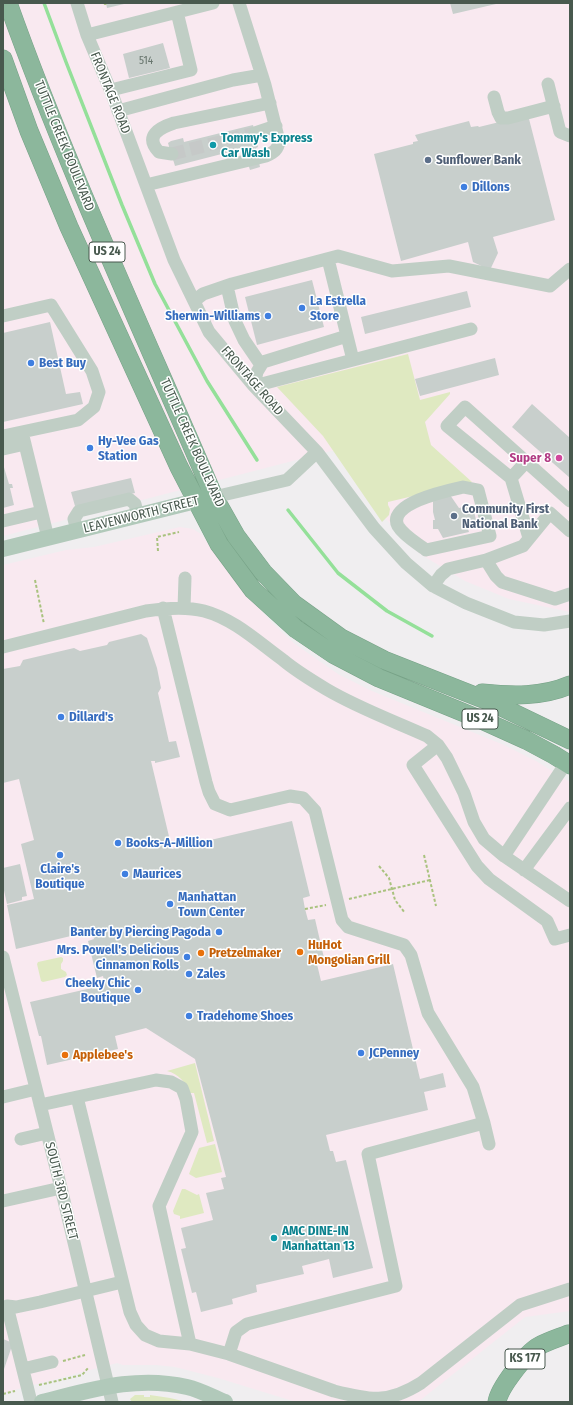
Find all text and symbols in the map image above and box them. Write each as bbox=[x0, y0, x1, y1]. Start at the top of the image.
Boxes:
street label: FRONTAGE ROAD bbox=[87, 50, 133, 136]
house number: 514 bbox=[139, 54, 153, 68]
street label: TUTTLE CREEK BOULEVARD bbox=[31, 79, 97, 213]
place label: Tommy's Express Car Wash bbox=[221, 130, 312, 161]
marker: Tommy's Express Car Wash bbox=[208, 140, 218, 150]
place label: Sunflower Bank bbox=[436, 152, 521, 168]
marker: Sunflower Bank bbox=[423, 155, 433, 165]
place label: Dillons bbox=[472, 179, 510, 195]
marker: Dillons bbox=[459, 182, 469, 192]
road number: US 24 bbox=[89, 242, 125, 262]
place label: La Estrella Store bbox=[310, 293, 366, 324]
marker: La Estrella Store bbox=[297, 303, 307, 313]
place label: Sherwin-Williams bbox=[165, 308, 260, 324]
marker: Sherwin-Williams bbox=[263, 311, 273, 321]
street label: FRONTAGE ROAD bbox=[218, 343, 286, 419]
place label: Best Buy bbox=[39, 355, 86, 371]
marker: Best Buy bbox=[26, 358, 36, 368]
street label: TUTTLE CREEK BOULEVARD bbox=[157, 376, 227, 510]
place label: Hy-Vee Gas Station bbox=[98, 433, 159, 464]
marker: Hy-Vee Gas Station bbox=[85, 443, 95, 453]
place label: Super 8 bbox=[510, 450, 551, 466]
marker: Super 8 bbox=[554, 453, 564, 463]
street label: LEAVENWORTH STREET bbox=[82, 493, 200, 537]
place label: Community First National Bank bbox=[462, 501, 549, 532]
marker: Community First National Bank bbox=[449, 511, 459, 521]
place label: Dillard's bbox=[69, 709, 114, 725]
road number: US 24 bbox=[462, 709, 498, 729]
marker: Dillard's bbox=[56, 712, 66, 722]
place label: Books-A-Million bbox=[126, 835, 213, 851]
marker: Books-A-Million bbox=[113, 838, 123, 848]
marker: Claire's Boutique bbox=[55, 850, 65, 860]
place label: Claire's Boutique bbox=[35, 861, 85, 892]
place label: Maurices bbox=[133, 866, 181, 882]
marker: Maurices bbox=[120, 869, 130, 879]
place label: Manhattan Town Center bbox=[178, 889, 245, 920]
marker: Manhattan Town Center bbox=[165, 899, 175, 909]
place label: Banter by Piercing Pagoda bbox=[70, 924, 211, 940]
marker: Banter by Piercing Pagoda bbox=[214, 927, 224, 937]
place label: HuHot Mongolian Grill bbox=[308, 937, 390, 968]
place label: Mrs. Powell's Delicious Cinnamon Rolls bbox=[57, 942, 179, 973]
place label: Pretzelmaker bbox=[209, 945, 281, 961]
marker: HuHot Mongolian Grill bbox=[295, 947, 305, 957]
marker: Pretzelmaker bbox=[196, 948, 206, 958]
marker: Mrs. Powell's Delicious Cinnamon Rolls bbox=[182, 952, 192, 962]
place label: Zales bbox=[197, 966, 225, 982]
marker: Zales bbox=[184, 969, 194, 979]
place label: Cheeky Chic Boutique bbox=[65, 975, 130, 1006]
marker: Cheeky Chic Boutique bbox=[133, 985, 143, 995]
place label: Tradehome Shoes bbox=[197, 1008, 293, 1024]
marker: Tradehome Shoes bbox=[184, 1011, 194, 1021]
place label: JCPenney bbox=[369, 1045, 419, 1061]
place label: Applebee's bbox=[73, 1047, 133, 1063]
marker: JCPenney bbox=[356, 1048, 366, 1058]
marker: Applebee's bbox=[60, 1050, 70, 1060]
street label: SOUTH 3RD STREET bbox=[41, 1140, 81, 1242]
place label: AMC DINE-IN Manhattan 13 bbox=[282, 1223, 355, 1254]
marker: AMC DINE-IN Manhattan 13 bbox=[269, 1233, 279, 1243]
road number: KS 177 bbox=[505, 1349, 545, 1369]

